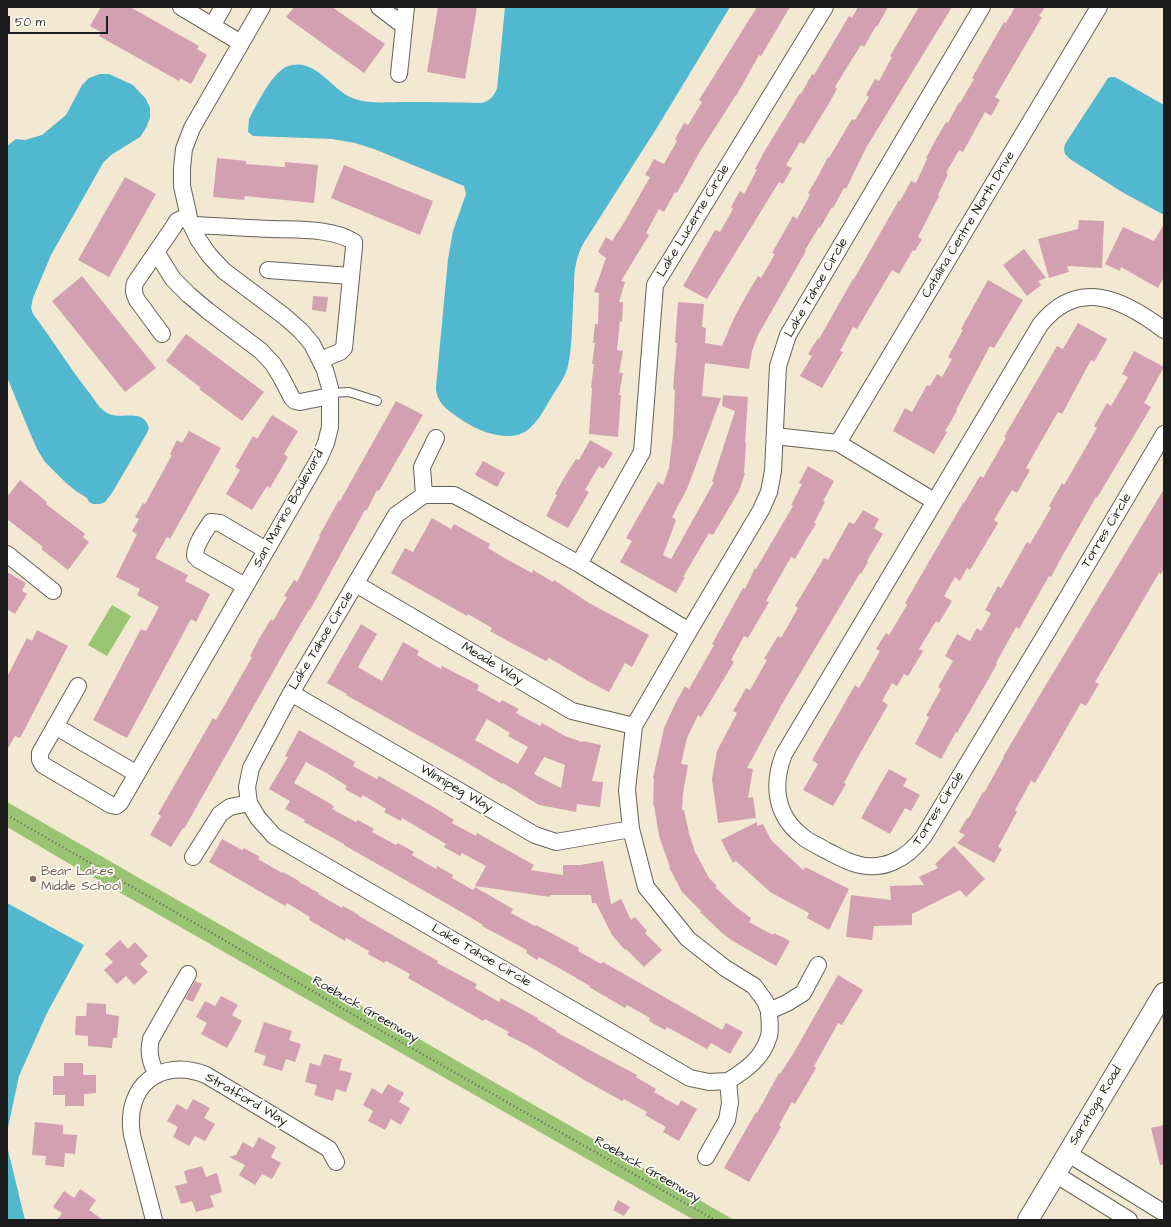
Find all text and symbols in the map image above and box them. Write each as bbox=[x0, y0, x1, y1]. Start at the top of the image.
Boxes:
scale bar bbox=[10, 8, 110, 34]
text: 50 m bbox=[15, 14, 45, 31]
street label: Catalina Centre North Drive bbox=[919, 149, 1019, 301]
street label: Lake Lucerne Circle bbox=[654, 162, 734, 280]
street label: Lake Tahoe Circle bbox=[782, 236, 852, 340]
street label: San Marino Boulevard bbox=[250, 448, 328, 570]
street label: Torres Circle bbox=[1079, 491, 1135, 571]
street label: Lake Tahoe Circle bbox=[286, 589, 358, 693]
street label: Meade Way bbox=[458, 639, 526, 689]
street label: Winnipeg Way bbox=[417, 762, 495, 816]
street label: Torres Circle bbox=[910, 769, 968, 849]
place label: Bear Lakes Middle School bbox=[41, 864, 121, 895]
marker: Bear Lakes Middle School bbox=[28, 874, 38, 884]
street label: Lake Tahoe Circle bbox=[429, 921, 533, 991]
street label: Roebuck Greenway bbox=[309, 973, 421, 1047]
street label: Saratoga Road bbox=[1066, 1064, 1126, 1148]
street label: Stratford Way bbox=[202, 1070, 290, 1130]
street label: Roebuck Greenway bbox=[591, 1133, 703, 1207]

